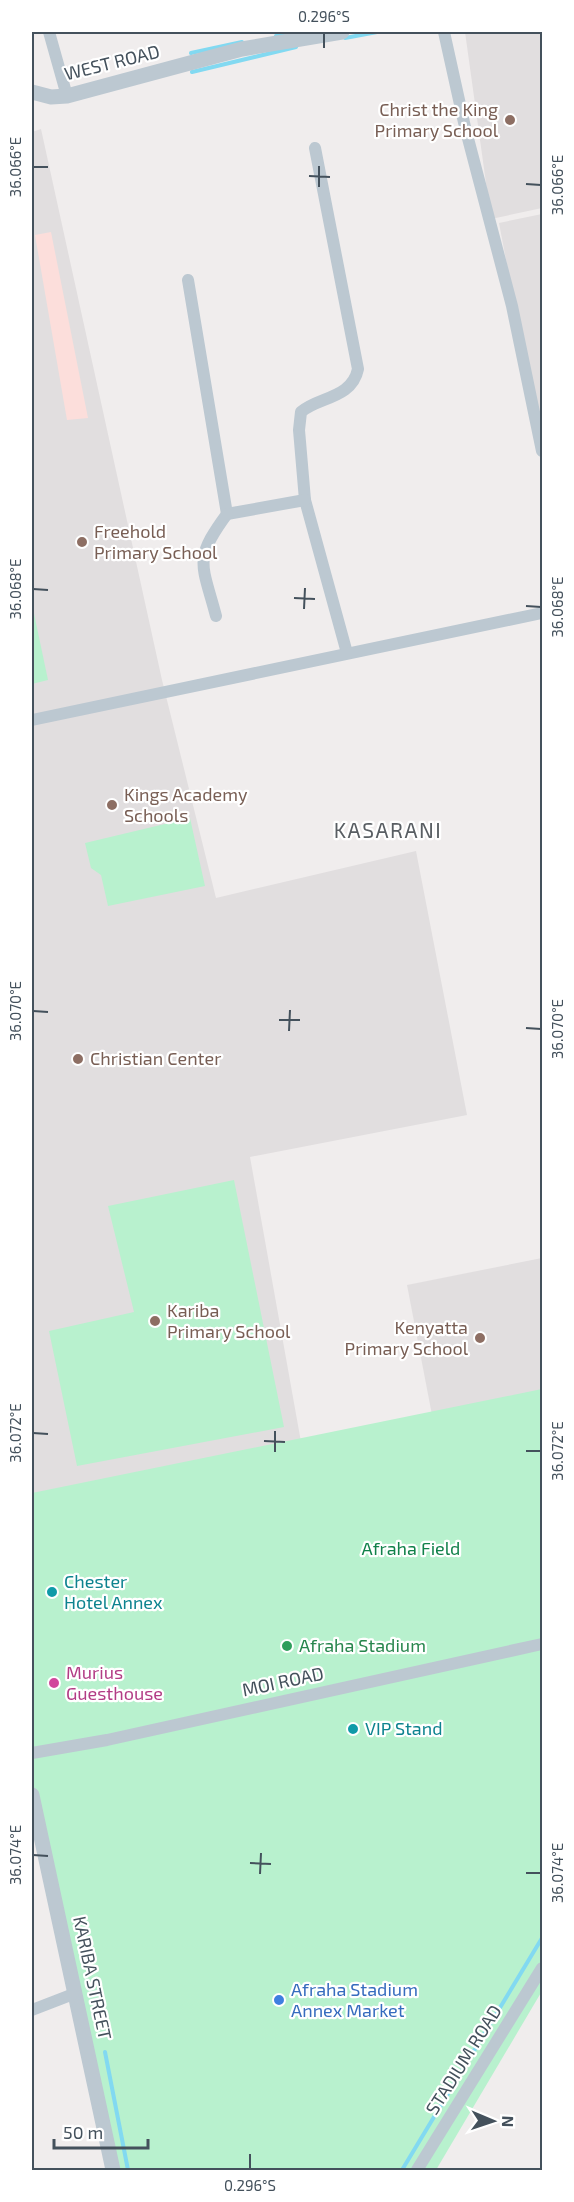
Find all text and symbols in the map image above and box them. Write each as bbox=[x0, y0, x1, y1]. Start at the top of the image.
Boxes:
text: 0.296°S bbox=[298, 7, 350, 25]
street label: WEST ROAD bbox=[62, 40, 162, 85]
place label: Christ the King Primary School bbox=[375, 98, 499, 141]
marker: Christ the King Primary School bbox=[503, 113, 517, 127]
text: 36.066°E bbox=[6, 137, 24, 197]
text: 36.066°E bbox=[548, 155, 566, 215]
place label: Freehold Primary School bbox=[94, 520, 218, 563]
marker: Freehold Primary School bbox=[75, 535, 89, 549]
text: 36.068°E bbox=[6, 559, 24, 619]
text: 36.068°E bbox=[548, 577, 566, 637]
place label: Kings Academy Schools bbox=[124, 783, 248, 826]
marker: Kings Academy Schools bbox=[105, 798, 119, 812]
district label: KASARANI bbox=[334, 817, 442, 842]
text: 36.070°E bbox=[6, 981, 24, 1041]
text: 36.070°E bbox=[548, 999, 566, 1059]
place label: Christian Center bbox=[90, 1047, 221, 1069]
marker: Christian Center bbox=[71, 1052, 85, 1066]
place label: Kariba Primary School bbox=[167, 1299, 291, 1342]
marker: Kariba Primary School bbox=[148, 1314, 162, 1328]
place label: Kenyatta Primary School bbox=[345, 1316, 469, 1359]
marker: Kenyatta Primary School bbox=[473, 1331, 487, 1345]
text: 36.072°E bbox=[6, 1403, 24, 1463]
text: 36.072°E bbox=[548, 1421, 566, 1481]
park label: Afraha Field bbox=[362, 1537, 460, 1559]
place label: Chester Hotel Annex bbox=[64, 1570, 163, 1613]
marker: Chester Hotel Annex bbox=[45, 1585, 59, 1599]
place label: Afraha Stadium bbox=[299, 1634, 426, 1656]
marker: Afraha Stadium bbox=[280, 1639, 294, 1653]
place label: Murius Guesthouse bbox=[66, 1661, 163, 1704]
street label: MOI ROAD bbox=[240, 1662, 326, 1700]
marker: Murius Guesthouse bbox=[47, 1676, 61, 1690]
place label: VIP Stand bbox=[365, 1717, 443, 1739]
marker: VIP Stand bbox=[346, 1722, 360, 1736]
text: 36.074°E bbox=[6, 1825, 24, 1885]
text: 36.074°E bbox=[548, 1843, 566, 1903]
street label: KARIBA STREET bbox=[69, 1914, 117, 2042]
place label: Afraha Stadium Annex Market bbox=[291, 1978, 418, 2021]
marker: Afraha Stadium Annex Market bbox=[272, 1993, 286, 2007]
street label: STADIUM ROAD bbox=[421, 2000, 506, 2118]
north arrow bbox=[463, 2091, 523, 2151]
scale bar bbox=[54, 2112, 148, 2150]
text: N bbox=[499, 2115, 518, 2128]
text: 50 m bbox=[63, 2121, 103, 2143]
text: 0.296°S bbox=[224, 2176, 276, 2194]

